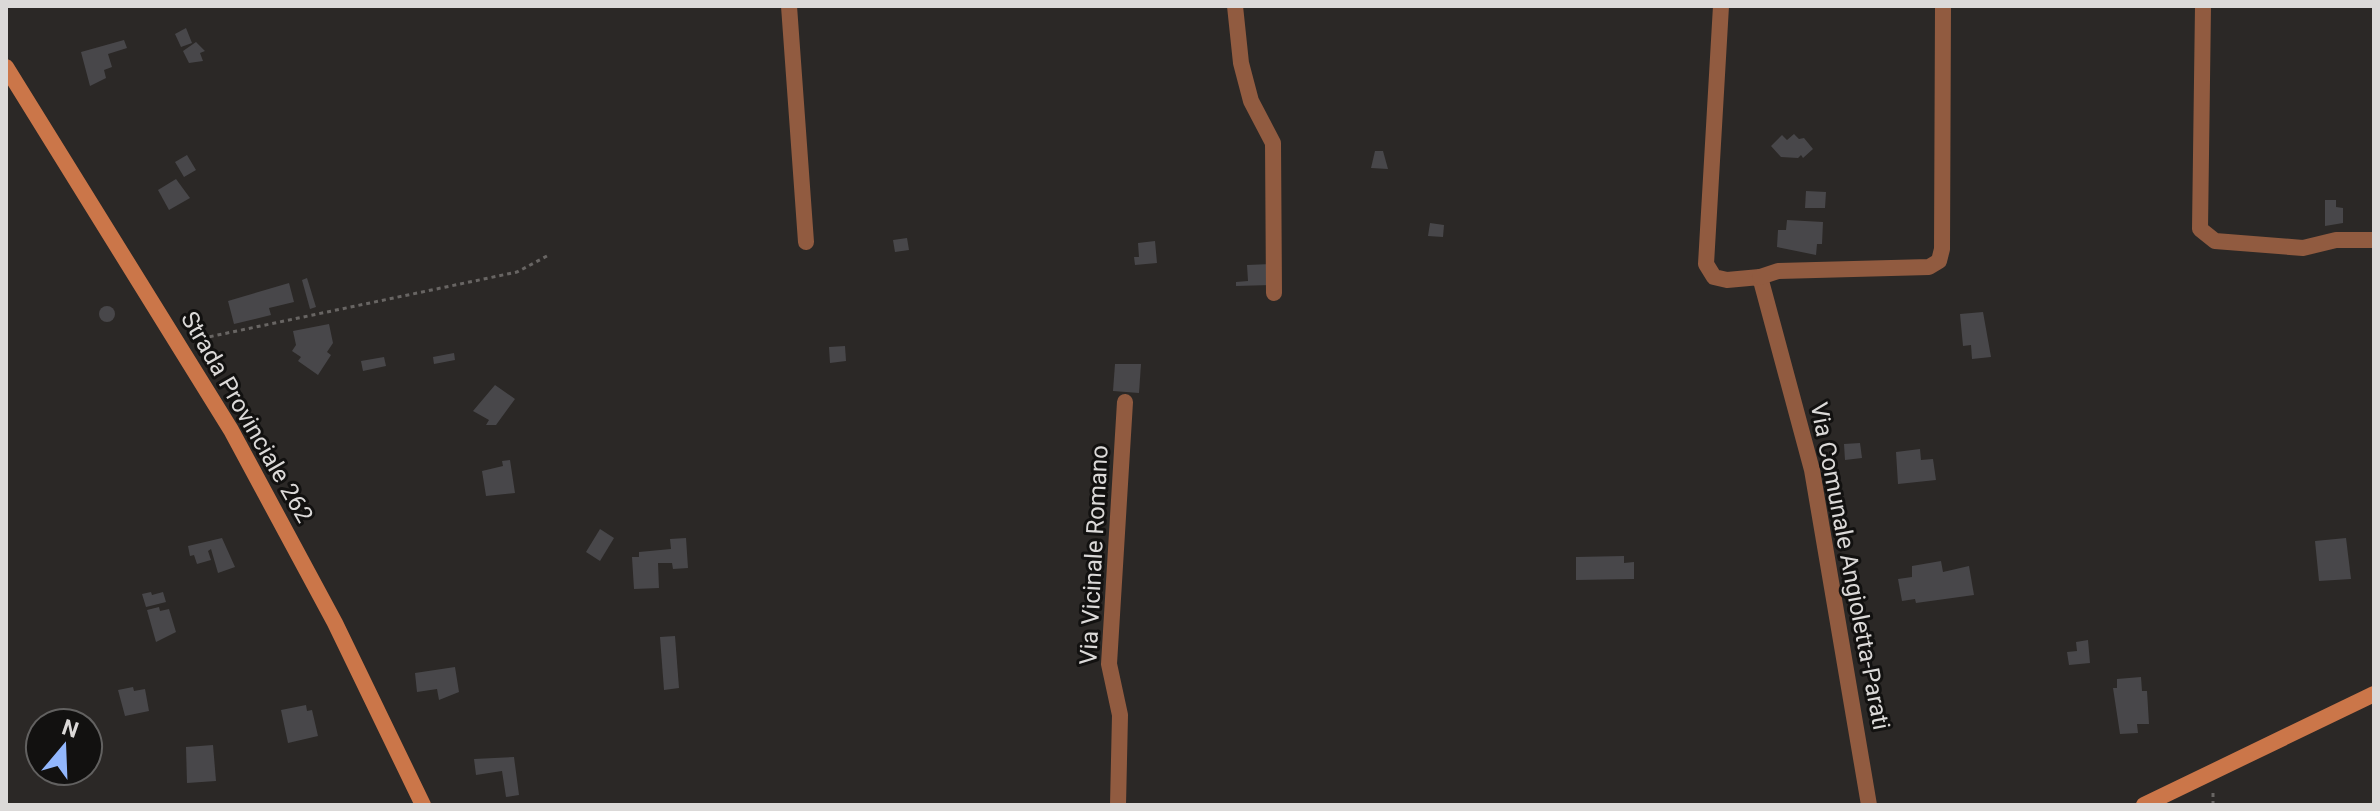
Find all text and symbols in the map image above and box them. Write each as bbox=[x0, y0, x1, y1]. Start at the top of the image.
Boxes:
street label: Strada Provinciale 262 bbox=[175, 306, 319, 528]
street label: Via Comunale Angioletta-Parati bbox=[1804, 400, 1896, 732]
street label: Via Vicinale Romano bbox=[1074, 444, 1114, 666]
north arrow bbox=[24, 707, 104, 787]
text: N bbox=[59, 714, 82, 743]

